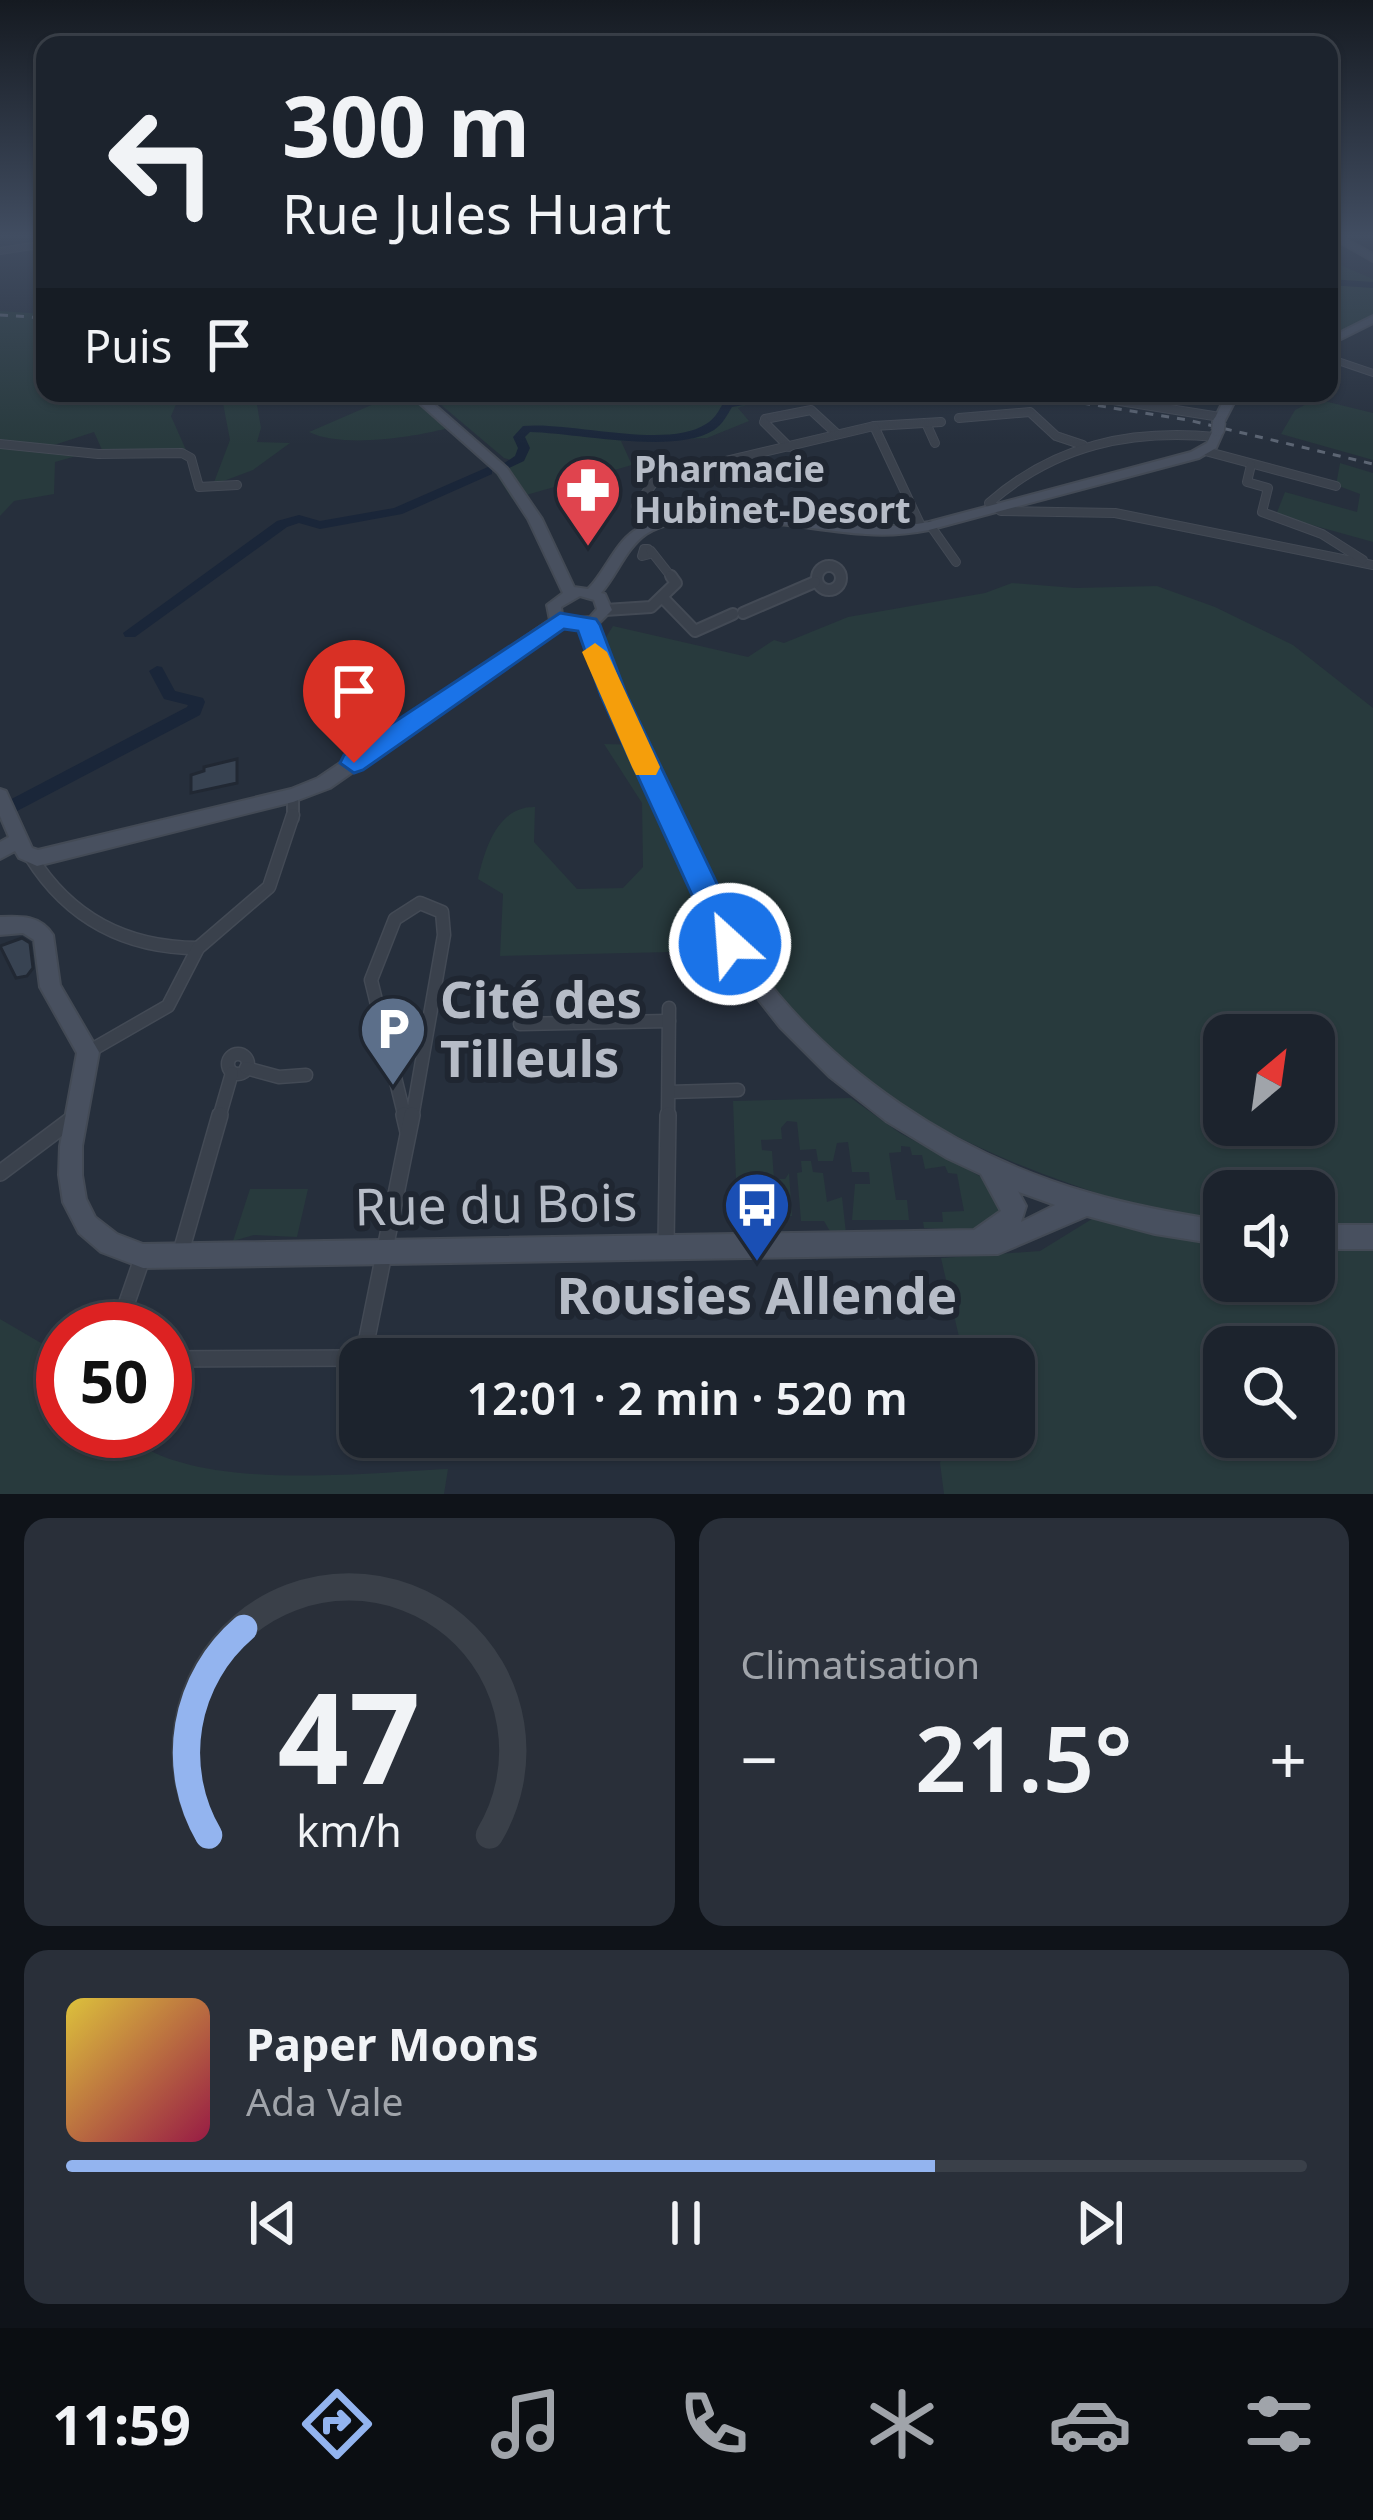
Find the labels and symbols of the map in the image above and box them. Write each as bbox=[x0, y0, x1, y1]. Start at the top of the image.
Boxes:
place label: Pharmacie Hubinet-Desort bbox=[634, 444, 911, 534]
pharmacy icon: Pharmacie Hubinet-Desort bbox=[553, 455, 623, 549]
pin bbox=[303, 640, 405, 763]
position arrow bbox=[667, 881, 793, 1007]
place label: Cité des Tilleuls bbox=[440, 963, 642, 1092]
parking icon: Cité des Tilleuls bbox=[358, 994, 428, 1088]
north arrow bbox=[1203, 1014, 1335, 1146]
street label: Rue du Bois bbox=[354, 1166, 638, 1240]
bus stop icon: Rousies Allende bbox=[722, 1170, 792, 1264]
place label: Rousies Allende bbox=[557, 1259, 957, 1329]
speed limit sign: 50 bbox=[36, 1302, 192, 1458]

